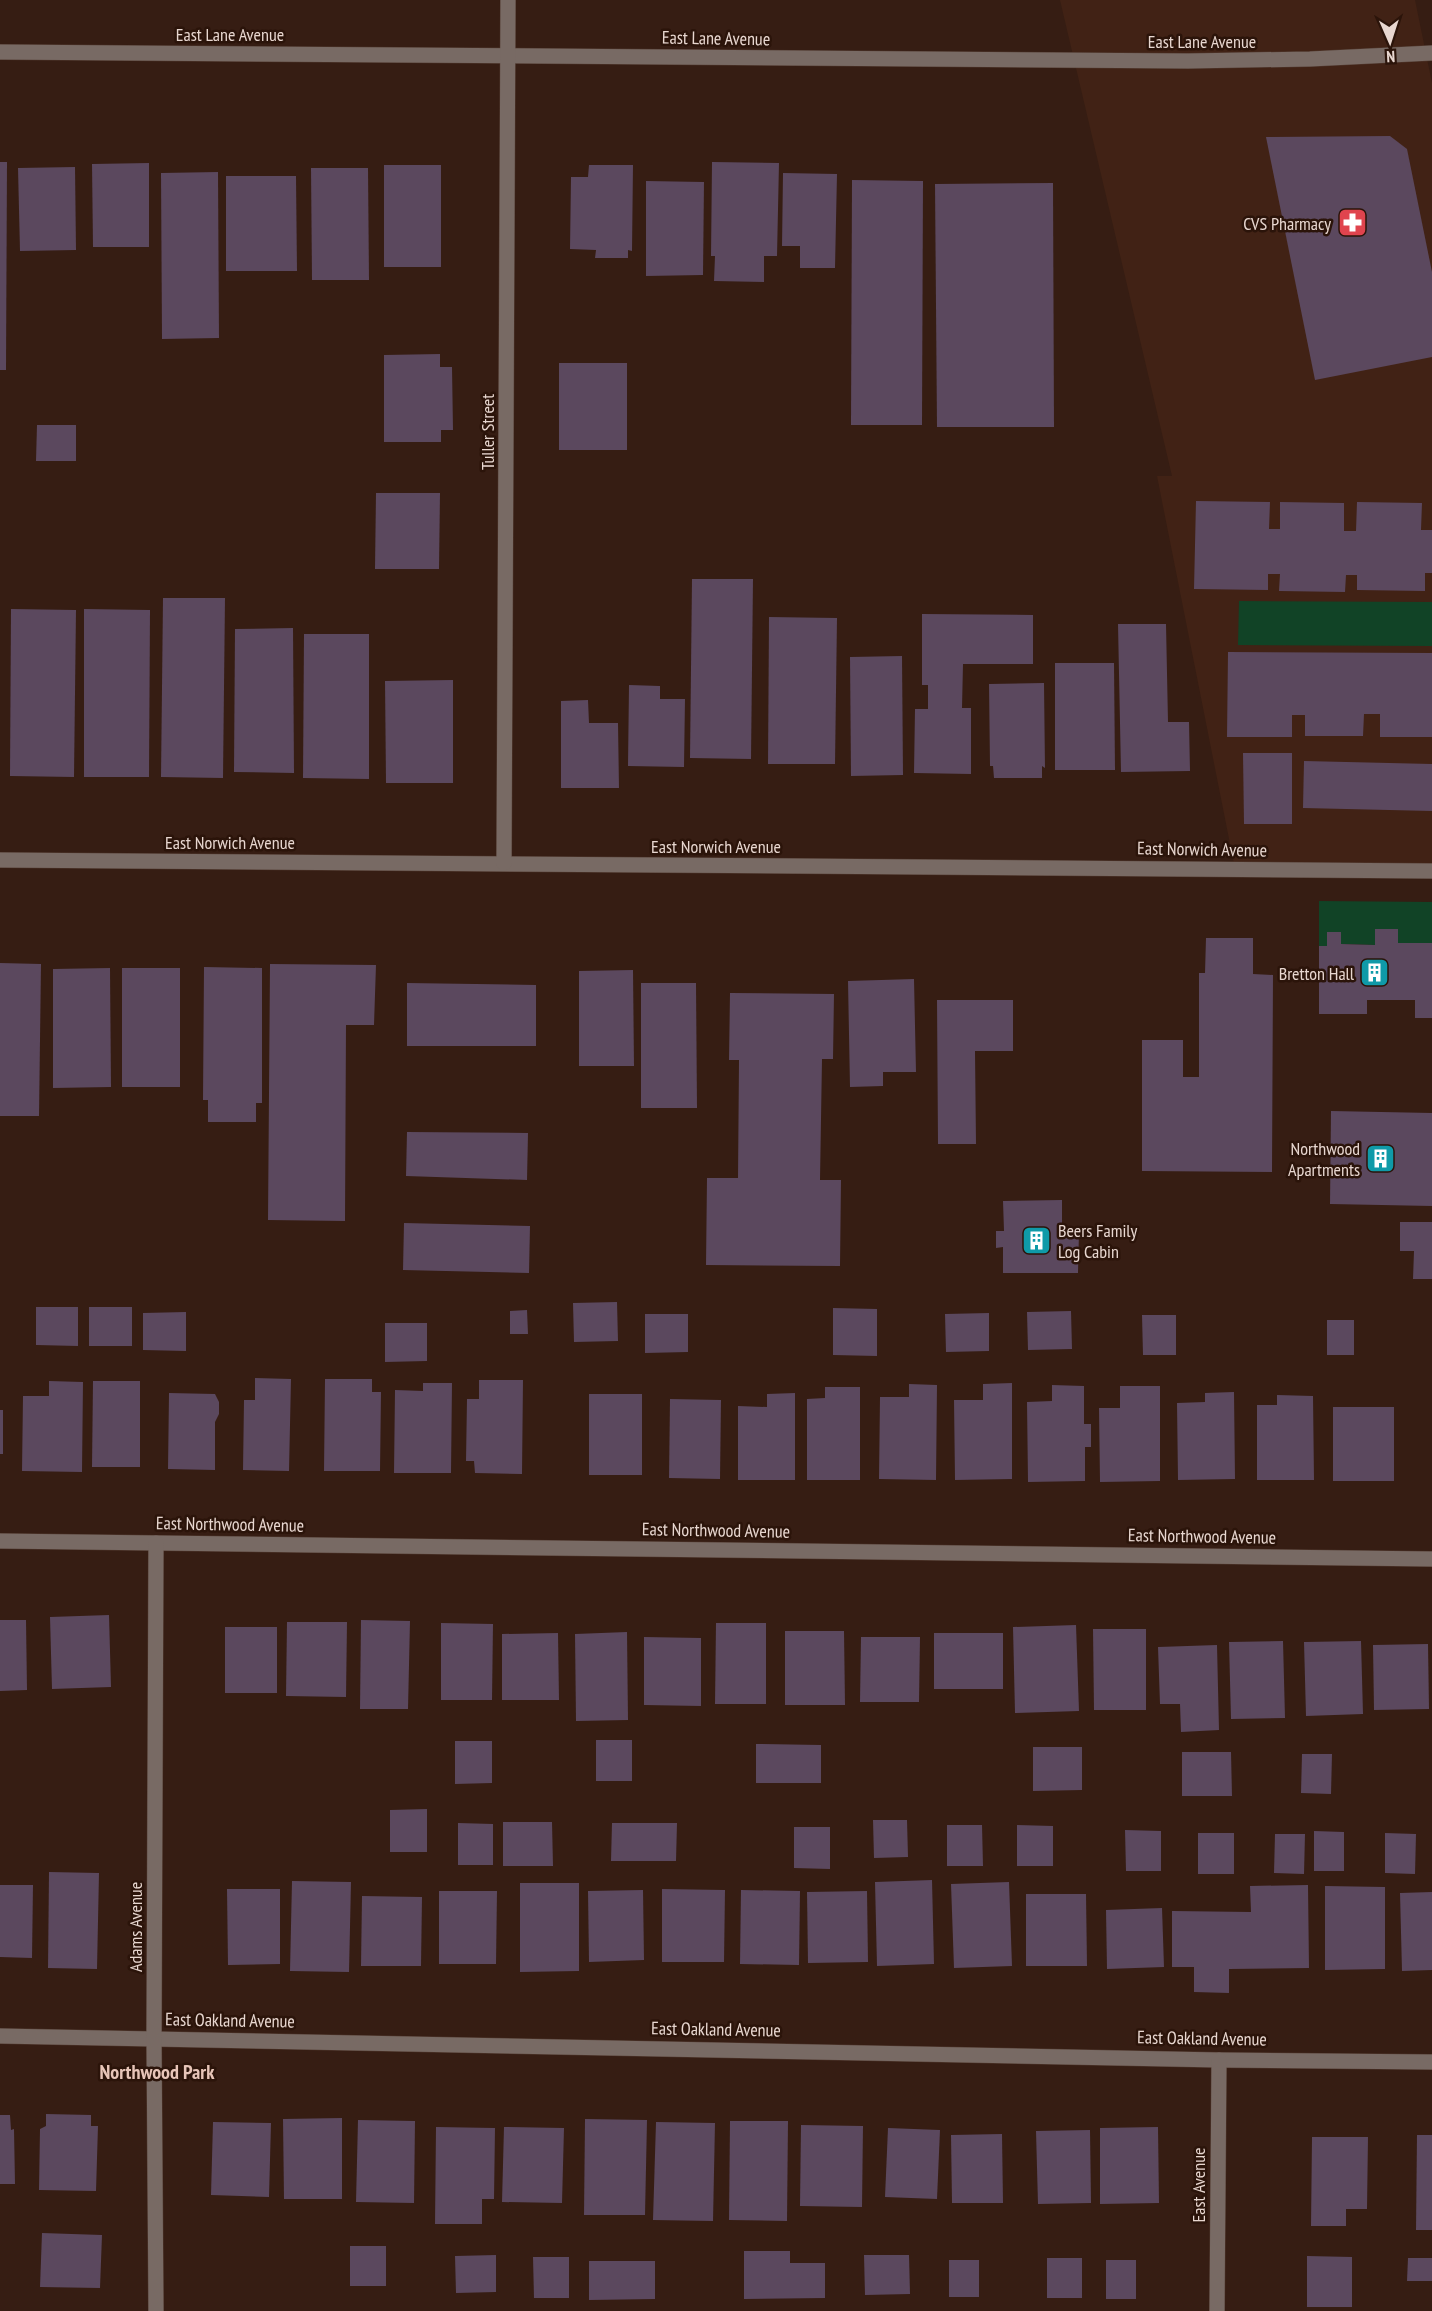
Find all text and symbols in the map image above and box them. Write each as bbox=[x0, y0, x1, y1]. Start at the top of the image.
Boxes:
north arrow bbox=[1360, 12, 1420, 72]
street label: East Lane Avenue bbox=[176, 23, 284, 46]
street label: East Lane Avenue bbox=[662, 26, 770, 50]
street label: East Lane Avenue bbox=[1148, 30, 1256, 53]
text: N bbox=[1386, 47, 1396, 67]
pharmacy icon: CVS Pharmacy bbox=[1336, 207, 1368, 239]
place label: CVS Pharmacy bbox=[1243, 212, 1331, 235]
street label: Tuller Street bbox=[476, 394, 499, 470]
street label: East Norwich Avenue bbox=[165, 831, 295, 854]
street label: East Norwich Avenue bbox=[651, 835, 781, 858]
street label: East Norwich Avenue bbox=[1137, 836, 1267, 862]
building icon: Bretton Hall bbox=[1359, 957, 1391, 989]
place label: Bretton Hall bbox=[1279, 962, 1355, 985]
place label: Northwood Apartments bbox=[1288, 1137, 1360, 1181]
building icon: Northwood Apartments bbox=[1365, 1142, 1397, 1174]
place label: Beers Family Log Cabin bbox=[1058, 1219, 1137, 1263]
building icon: Beers Family Log Cabin bbox=[1021, 1224, 1053, 1256]
street label: East Northwood Avenue bbox=[156, 1511, 304, 1537]
street label: East Northwood Avenue bbox=[642, 1517, 790, 1543]
street label: East Northwood Avenue bbox=[1128, 1523, 1276, 1549]
street label: Adams Avenue bbox=[124, 1882, 147, 1972]
street label: East Oakland Avenue bbox=[165, 2007, 295, 2033]
street label: East Oakland Avenue bbox=[651, 2016, 781, 2042]
street label: East Oakland Avenue bbox=[1137, 2025, 1267, 2051]
district label: Northwood Park bbox=[100, 2059, 215, 2085]
street label: East Avenue bbox=[1187, 2148, 1210, 2222]

